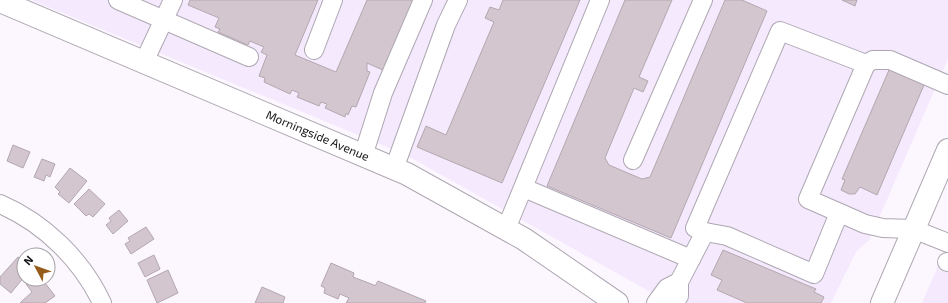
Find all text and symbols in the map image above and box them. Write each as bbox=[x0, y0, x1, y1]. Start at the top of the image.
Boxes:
street label: Morningside Avenue bbox=[264, 107, 372, 163]
north arrow bbox=[16, 247, 56, 287]
text: N bbox=[21, 253, 36, 267]

